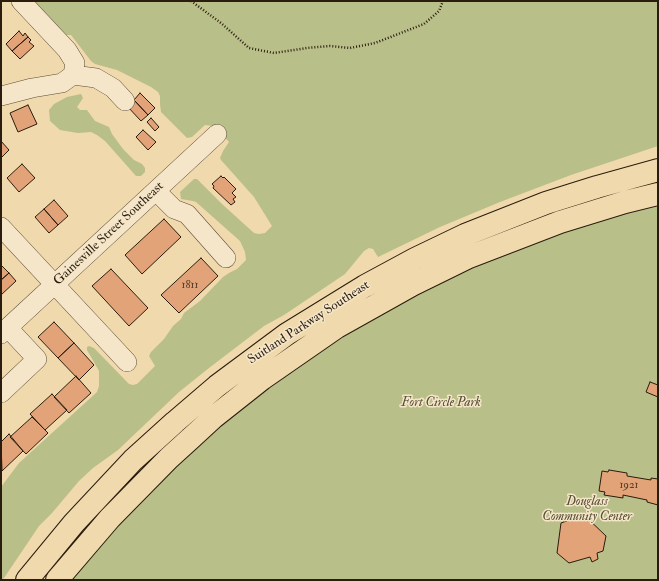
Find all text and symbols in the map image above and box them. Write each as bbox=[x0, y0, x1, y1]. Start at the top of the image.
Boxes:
street label: Gainesville Street Southeast bbox=[51, 179, 167, 289]
street label: Suitland Parkway Southeast bbox=[245, 278, 373, 368]
house number: 1811 bbox=[182, 279, 198, 293]
park label: Fort Circle Park bbox=[401, 395, 481, 411]
house number: 1921 bbox=[619, 479, 639, 493]
park label: Douglass Community Center bbox=[542, 494, 632, 525]

